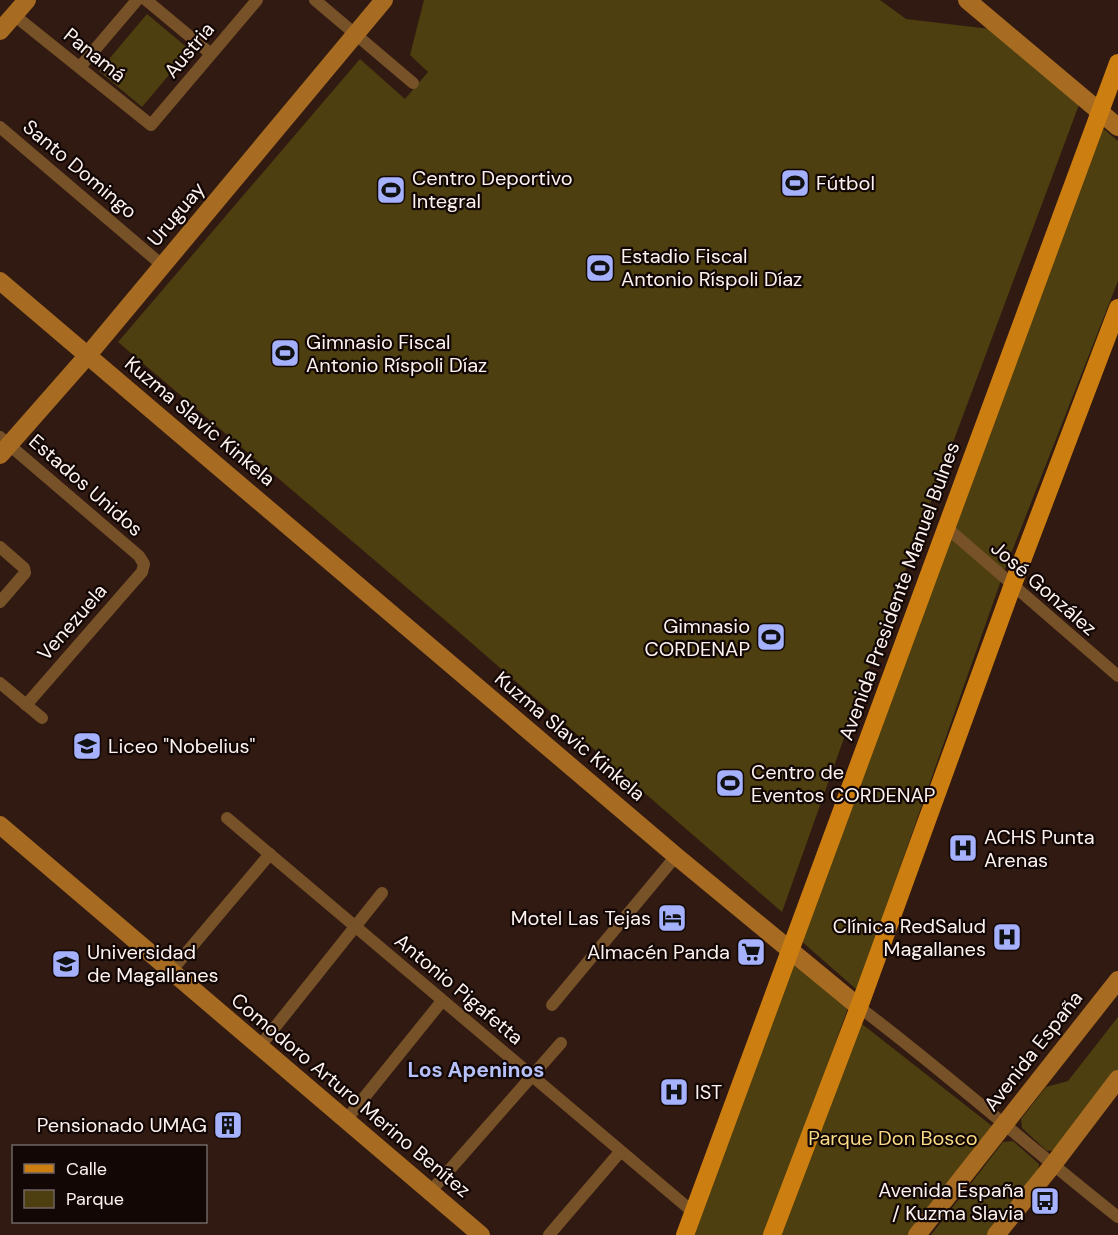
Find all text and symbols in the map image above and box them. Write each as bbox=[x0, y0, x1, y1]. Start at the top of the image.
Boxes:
street label: Austria bbox=[158, 17, 220, 83]
street label: Panamá bbox=[58, 22, 132, 88]
street label: Santo Domingo bbox=[18, 114, 142, 224]
place label: Centro Deportivo Integral bbox=[412, 165, 573, 214]
sports icon: Fútbol bbox=[779, 167, 811, 199]
place label: Fútbol bbox=[816, 170, 875, 196]
sports icon: Centro Deportivo Integral bbox=[375, 174, 407, 206]
street label: Uruguay bbox=[142, 176, 210, 252]
place label: Estadio Fiscal Antonio Ríspoli Díaz bbox=[621, 243, 802, 292]
sports icon: Estadio Fiscal Antonio Ríspoli Díaz bbox=[584, 252, 616, 284]
place label: Gimnasio Fiscal Antonio Ríspoli Díaz bbox=[306, 329, 487, 378]
sports icon: Gimnasio Fiscal Antonio Ríspoli Díaz bbox=[269, 337, 301, 369]
street label: Kuzma Slavic Kinkela bbox=[119, 350, 281, 492]
street label: Estados Unidos bbox=[23, 428, 149, 542]
street label: Avenida Presidente Manuel Bulnes bbox=[833, 438, 965, 744]
street label: José González bbox=[986, 535, 1102, 641]
street label: Venezuela bbox=[31, 578, 113, 666]
place label: Gimnasio CORDENAP bbox=[645, 613, 750, 662]
sports icon: Gimnasio CORDENAP bbox=[755, 621, 787, 653]
street label: Kuzma Slavic Kinkela bbox=[489, 665, 651, 807]
school or university icon: Liceo "Nobelius" bbox=[71, 730, 103, 762]
place label: Liceo "Nobelius" bbox=[108, 733, 255, 759]
place label: Centro de Eventos CORDENAP bbox=[751, 759, 935, 808]
sports icon: Centro de Eventos CORDENAP bbox=[714, 767, 746, 799]
place label: ACHS Punta Arenas bbox=[984, 824, 1095, 873]
hospital icon: ACHS Punta Arenas bbox=[947, 832, 979, 864]
hotel icon: Motel Las Tejas bbox=[656, 902, 688, 934]
place label: Motel Las Tejas bbox=[511, 905, 651, 931]
place label: Clínica RedSalud Magallanes bbox=[833, 913, 986, 962]
hospital icon: Clínica RedSalud Magallanes bbox=[991, 921, 1023, 953]
street label: Antonio Pigafetta bbox=[389, 928, 529, 1050]
supermarket icon: Almacén Panda bbox=[735, 936, 767, 968]
place label: Universidad de Magallanes bbox=[87, 939, 219, 988]
place label: Almacén Panda bbox=[587, 939, 730, 965]
school or university icon: Universidad de Magallanes bbox=[50, 948, 82, 980]
street label: Avenida España bbox=[978, 986, 1088, 1116]
street label: Comodoro Arturo Merino Benítez bbox=[226, 987, 476, 1203]
district label: Los Apeninos bbox=[407, 1056, 545, 1084]
hospital icon: IST bbox=[658, 1076, 690, 1108]
place label: IST bbox=[695, 1079, 722, 1105]
building icon: Pensionado UMAG bbox=[212, 1109, 244, 1141]
place label: Pensionado UMAG bbox=[37, 1112, 207, 1138]
park label: Parque Don Bosco bbox=[808, 1125, 978, 1151]
legend bbox=[12, 1145, 207, 1223]
text: Calle bbox=[66, 1157, 107, 1181]
place label: Avenida España / Kuzma Slavia bbox=[878, 1177, 1024, 1226]
bus stop icon: Avenida España / Kuzma Slavia bbox=[1029, 1185, 1061, 1217]
text: Parque bbox=[66, 1187, 124, 1211]

